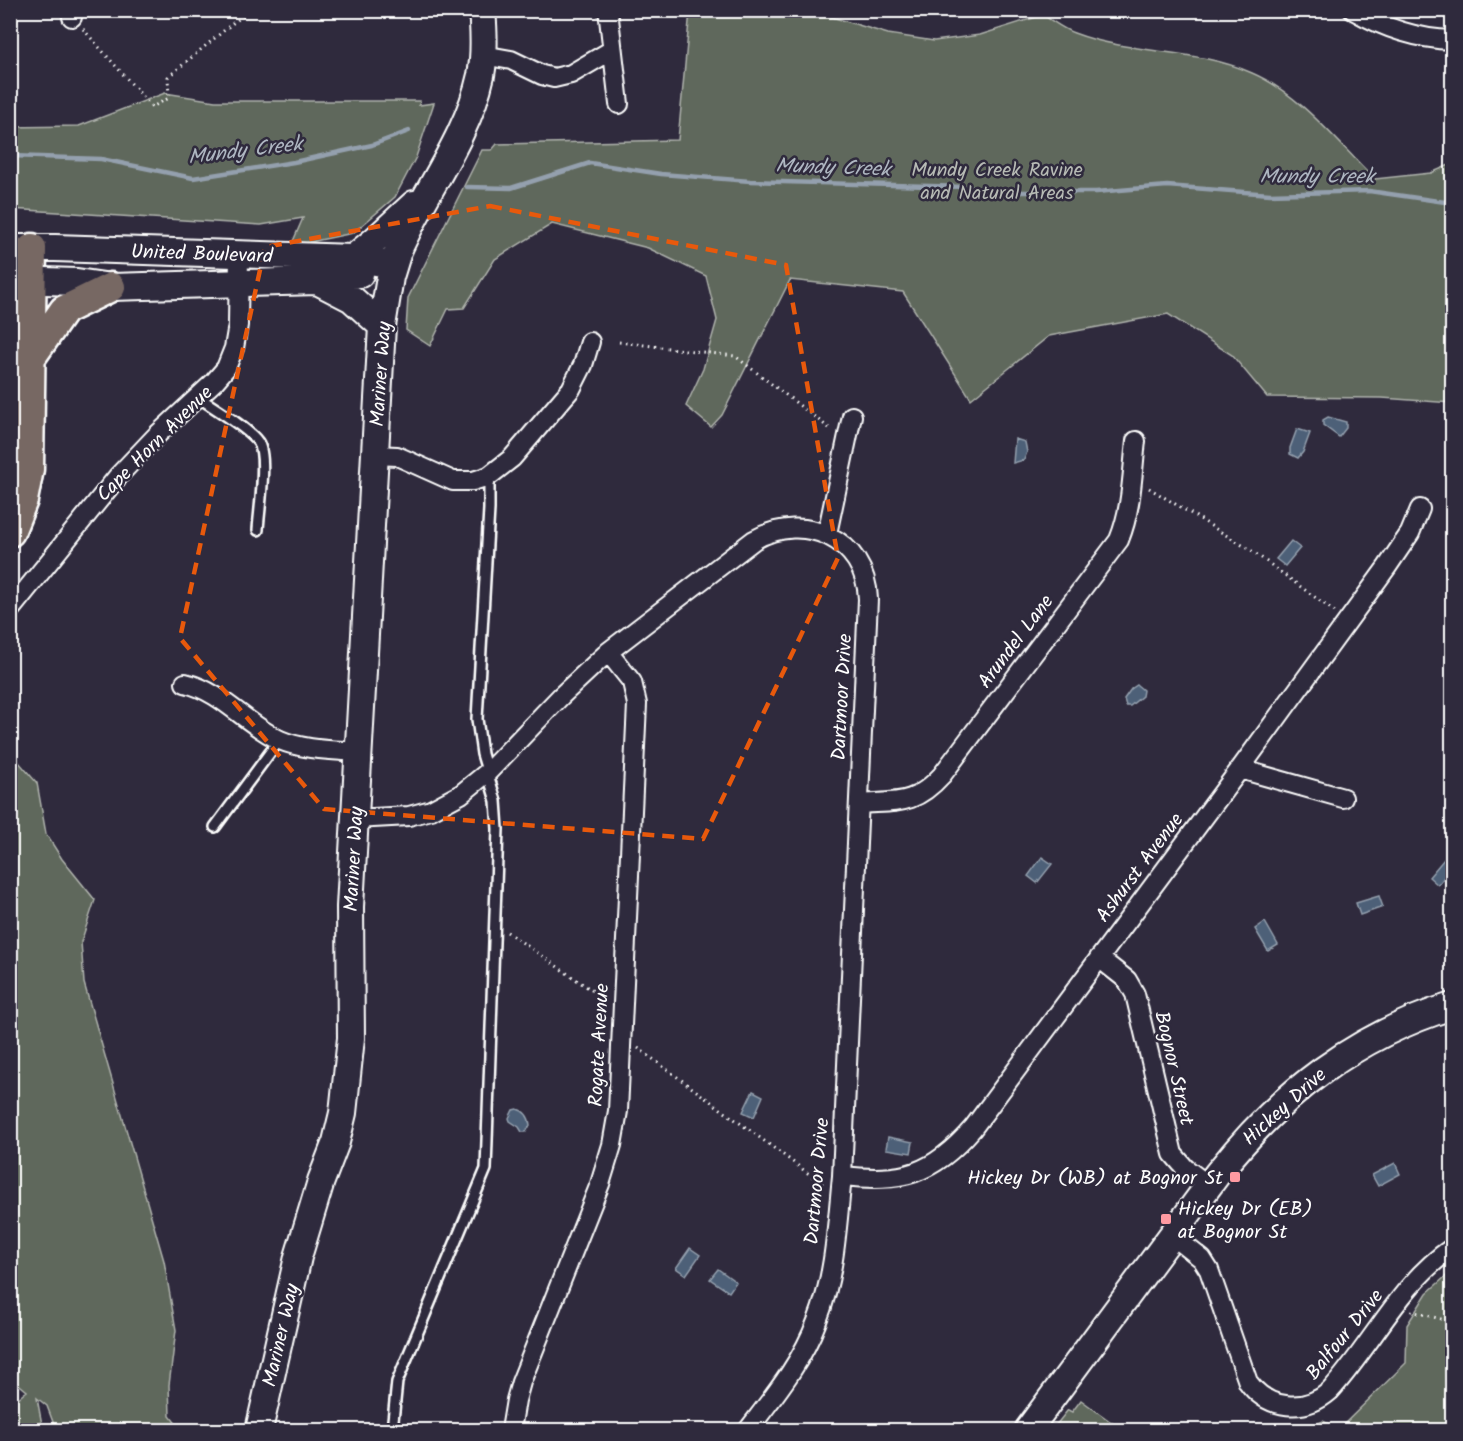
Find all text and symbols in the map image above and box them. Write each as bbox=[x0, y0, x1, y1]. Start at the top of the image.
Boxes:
water label: Mundy Creek bbox=[186, 128, 307, 175]
water label: Mundy Creek bbox=[775, 150, 894, 187]
park label: Mundy Creek Ravine and Natural Areas bbox=[911, 155, 1083, 210]
water label: Mundy Creek bbox=[1260, 161, 1378, 194]
street label: United Boulevard bbox=[130, 237, 274, 273]
street label: Mariner Way bbox=[362, 320, 402, 428]
street label: Cape Horn Avenue bbox=[89, 378, 221, 510]
street label: Arundel Lane bbox=[970, 588, 1063, 696]
street label: Dartmoor Drive bbox=[824, 633, 862, 761]
street label: Mariner Way bbox=[336, 805, 374, 912]
street label: Ashurst Avenue bbox=[1088, 806, 1193, 930]
street label: Rogate Avenue bbox=[581, 983, 619, 1107]
street label: Bognor Street bbox=[1144, 1008, 1202, 1129]
street label: Hickey Drive bbox=[1236, 1061, 1335, 1154]
street label: Dartmoor Drive bbox=[797, 1116, 839, 1246]
place label: Hickey Dr (WB) at Bognor St bbox=[967, 1163, 1223, 1195]
marker: Hickey Dr (WB) at Bognor St bbox=[1228, 1170, 1242, 1184]
place label: Hickey Dr (EB) at Bognor St bbox=[1178, 1194, 1313, 1249]
marker: Hickey Dr (EB) at Bognor St bbox=[1159, 1212, 1173, 1226]
street label: Mariner Way bbox=[255, 1280, 310, 1390]
street label: Balfour Drive bbox=[1299, 1283, 1392, 1388]

